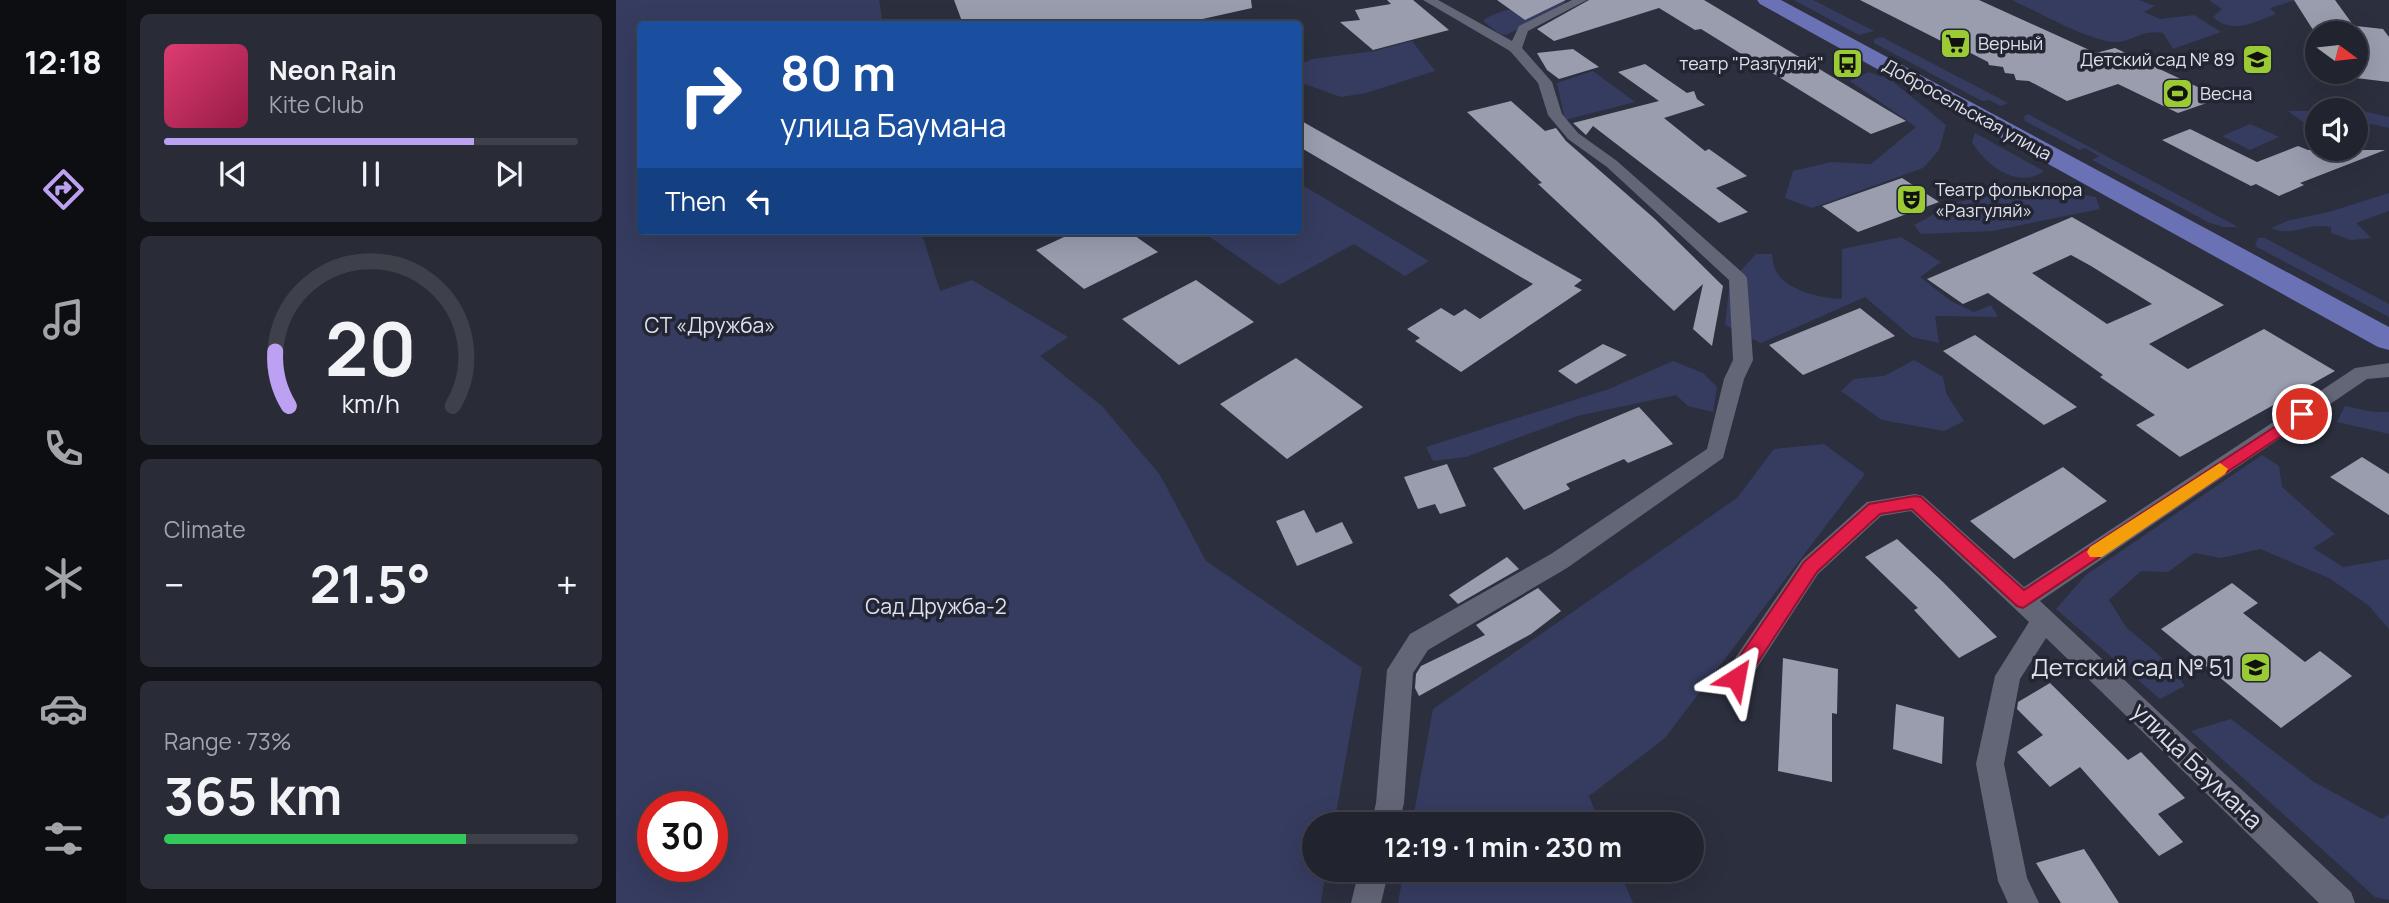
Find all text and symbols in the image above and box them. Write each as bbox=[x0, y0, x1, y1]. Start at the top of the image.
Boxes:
north arrow bbox=[2305, 21, 2368, 84]
map controls bbox=[2305, 21, 2368, 161]
supermarket icon: Верный bbox=[1938, 27, 1972, 61]
place label: Верный bbox=[1978, 31, 2043, 55]
text: 80 m bbox=[780, 39, 896, 106]
text: 12:18 bbox=[24, 40, 102, 84]
school or university icon: Детский сад № 89 bbox=[2241, 43, 2275, 77]
bus stop icon: театр "Разгуляй" bbox=[1830, 47, 1864, 81]
place label: Детский сад № 89 bbox=[2080, 47, 2235, 71]
icon: right bbox=[665, 49, 756, 140]
place label: театр "Разгуляй" bbox=[1679, 51, 1824, 75]
text: Neon Rain bbox=[269, 52, 397, 88]
street label: Добросельская улица bbox=[1879, 53, 2056, 166]
sports icon: Весна bbox=[2160, 77, 2194, 111]
place label: Весна bbox=[2200, 81, 2252, 105]
text: Kite Club bbox=[269, 88, 364, 120]
button: sound bbox=[2305, 98, 2368, 161]
text: улица Баумана bbox=[780, 103, 1006, 147]
icon: previous bbox=[214, 155, 252, 193]
icon: pause bbox=[352, 155, 390, 193]
icon: next bbox=[490, 155, 528, 193]
icon: directions bbox=[39, 165, 88, 214]
place label: Театр фольклора «Разгуляй» bbox=[1935, 177, 2082, 222]
icon: left bbox=[740, 182, 778, 220]
text: Then bbox=[665, 183, 726, 219]
theatre icon: Театр фольклора «Разгуляй» bbox=[1895, 183, 1929, 217]
icon: music bbox=[39, 295, 88, 344]
text: 20 bbox=[325, 299, 417, 399]
park label: СТ «Дружба» bbox=[645, 311, 775, 339]
pin bbox=[2272, 384, 2332, 444]
text: km/h bbox=[342, 386, 400, 421]
icon: arrive bbox=[2283, 395, 2321, 433]
icon: phone bbox=[39, 424, 88, 473]
text: Climate bbox=[164, 513, 246, 545]
text: 21.5° bbox=[310, 548, 431, 619]
icon: climate bbox=[39, 554, 88, 603]
text: − bbox=[164, 558, 185, 610]
text: + bbox=[556, 558, 578, 610]
park label: Сад Дружба-2 bbox=[865, 592, 1007, 620]
position arrow bbox=[1699, 641, 1773, 715]
place label: Детский сад № 51 bbox=[2031, 650, 2232, 683]
school or university icon: Детский сад № 51 bbox=[2238, 651, 2272, 685]
icon: car bbox=[39, 684, 88, 733]
street label: улица Баумана bbox=[2125, 694, 2271, 836]
text: Range · 73% bbox=[164, 725, 291, 757]
text: 365 km bbox=[164, 760, 342, 831]
speed limit sign: 30 bbox=[637, 791, 728, 882]
icon: filters bbox=[39, 814, 88, 863]
text: 12:19 · 1 min · 230 m bbox=[1384, 829, 1622, 865]

